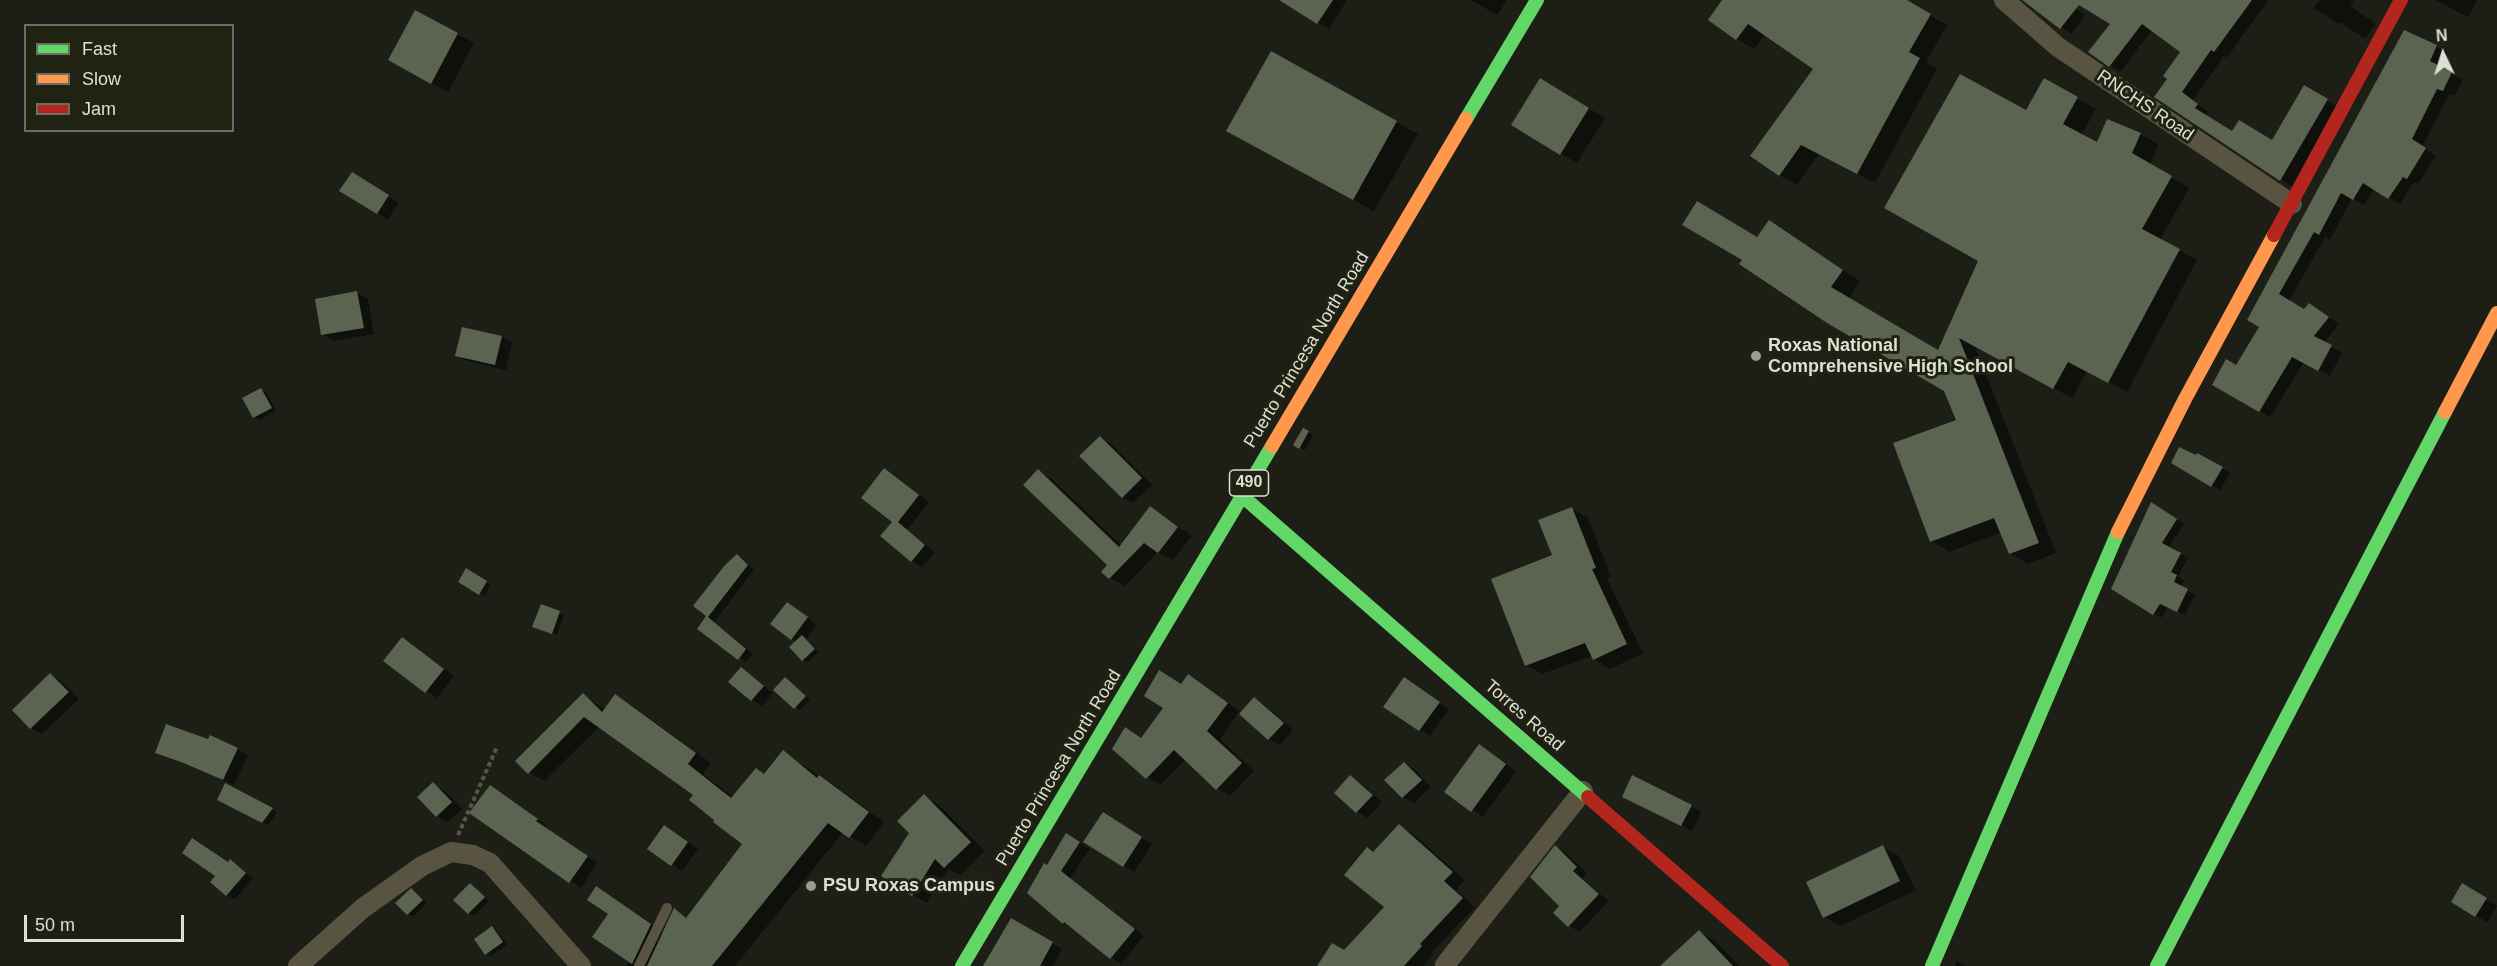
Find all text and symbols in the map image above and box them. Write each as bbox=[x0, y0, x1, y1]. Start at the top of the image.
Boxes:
legend bbox=[24, 24, 234, 132]
north arrow bbox=[2413, 24, 2473, 84]
text: N bbox=[2435, 27, 2448, 44]
text: Fast bbox=[82, 39, 117, 59]
street label: RNCHS Road bbox=[2093, 66, 2197, 146]
text: Slow bbox=[82, 69, 121, 89]
text: Jam bbox=[82, 99, 116, 119]
street label: Puerto Princesa North Road bbox=[1240, 248, 1374, 452]
place label: Roxas National Comprehensive High School bbox=[1768, 335, 2013, 378]
marker: Roxas National Comprehensive High School bbox=[1749, 349, 1763, 363]
road number: 490 bbox=[1230, 470, 1268, 496]
street label: Puerto Princesa North Road bbox=[992, 666, 1126, 870]
street label: Torres Road bbox=[1480, 676, 1568, 756]
place label: PSU Roxas Campus bbox=[823, 875, 995, 897]
marker: PSU Roxas Campus bbox=[804, 879, 818, 893]
scale bar bbox=[27, 903, 188, 941]
text: 50 m bbox=[35, 915, 75, 935]

